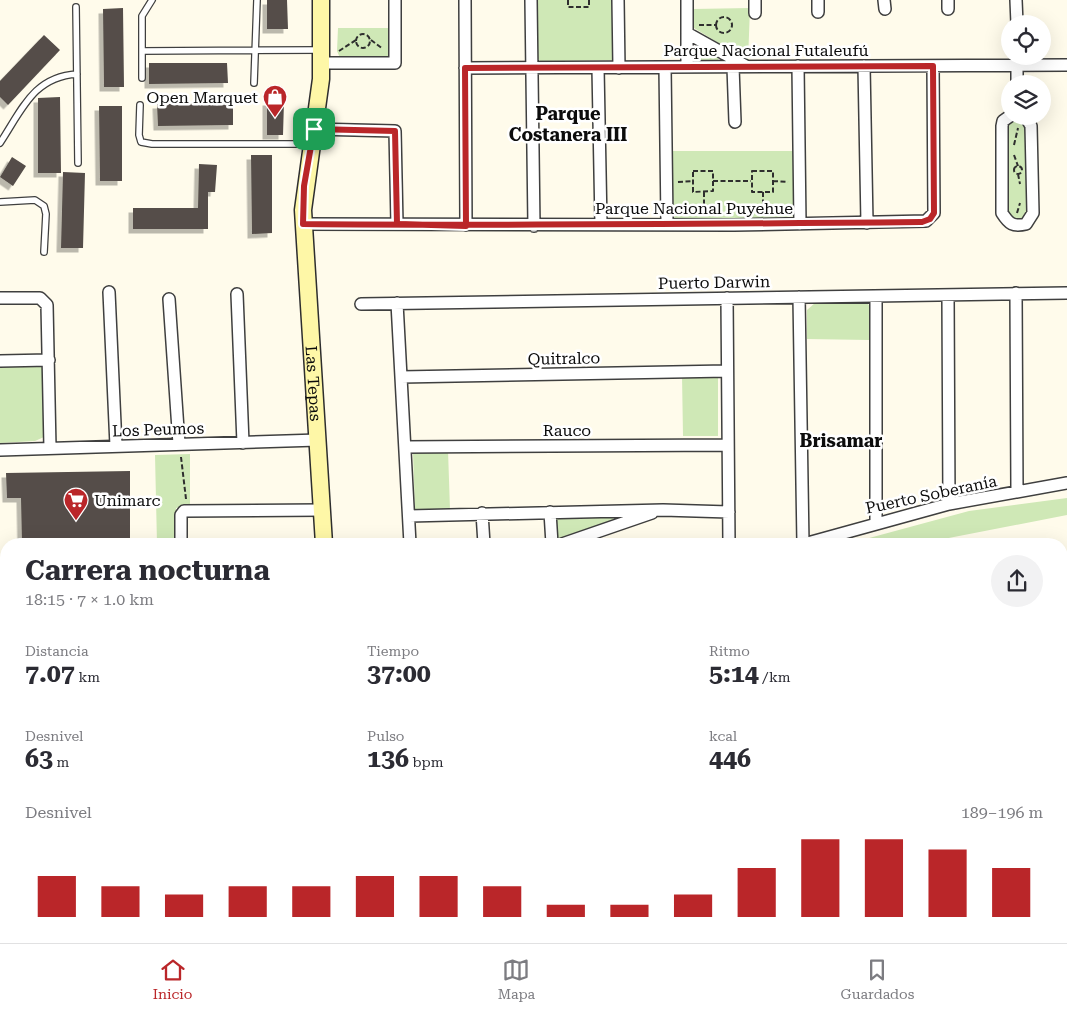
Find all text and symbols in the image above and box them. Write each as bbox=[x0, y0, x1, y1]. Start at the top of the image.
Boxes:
map controls bbox=[1001, 15, 1051, 125]
button: locate bbox=[1001, 15, 1051, 65]
street label: Parque Nacional Futaleufú bbox=[664, 41, 868, 60]
button: layers bbox=[1001, 75, 1051, 125]
shop icon: Open Marquet bbox=[262, 84, 288, 118]
place label: Open Marquet bbox=[147, 88, 258, 107]
district label: Parque Costanera III bbox=[509, 103, 627, 145]
pin bbox=[293, 108, 335, 150]
icon: arrive bbox=[300, 115, 328, 143]
street label: Parque Nacional Puyehue bbox=[595, 199, 793, 218]
street label: Puerto Darwin bbox=[658, 272, 770, 293]
street label: Las Tepas bbox=[302, 345, 325, 422]
street label: Quitralco bbox=[528, 348, 601, 369]
street label: Los Peumos bbox=[112, 418, 205, 441]
street label: Rauco bbox=[543, 421, 591, 440]
district label: Brisamar bbox=[799, 430, 883, 451]
street label: Puerto Soberanía bbox=[864, 471, 999, 518]
supermarket icon: Unimarc bbox=[63, 487, 89, 521]
place label: Unimarc bbox=[94, 491, 161, 510]
text: Carrera nocturna bbox=[25, 554, 270, 587]
button: share bbox=[991, 555, 1043, 607]
text: 18:15 · 7 × 1.0 km bbox=[25, 590, 154, 609]
text: Distancia bbox=[25, 643, 89, 659]
text: Tiempo bbox=[367, 643, 419, 659]
text: Ritmo bbox=[709, 643, 750, 659]
text: 7.07 bbox=[25, 659, 75, 688]
text: 37:00 bbox=[367, 659, 431, 688]
text: 5:14 bbox=[709, 659, 759, 688]
text: km bbox=[75, 669, 100, 685]
text: /km bbox=[759, 669, 791, 685]
text: Desnivel bbox=[25, 728, 83, 744]
text: Pulso bbox=[367, 728, 404, 744]
text: kcal bbox=[709, 728, 737, 744]
text: 63 bbox=[25, 744, 53, 773]
text: 136 bbox=[367, 744, 409, 773]
text: 446 bbox=[709, 744, 751, 773]
text: m bbox=[53, 754, 69, 770]
text: bpm bbox=[409, 754, 444, 770]
text: Desnivel bbox=[25, 803, 92, 822]
text: 189–196 m bbox=[961, 803, 1043, 822]
tab: Inicio bbox=[153, 956, 192, 1002]
tab: Mapa bbox=[498, 956, 535, 1002]
tab: Guardados bbox=[840, 956, 914, 1002]

